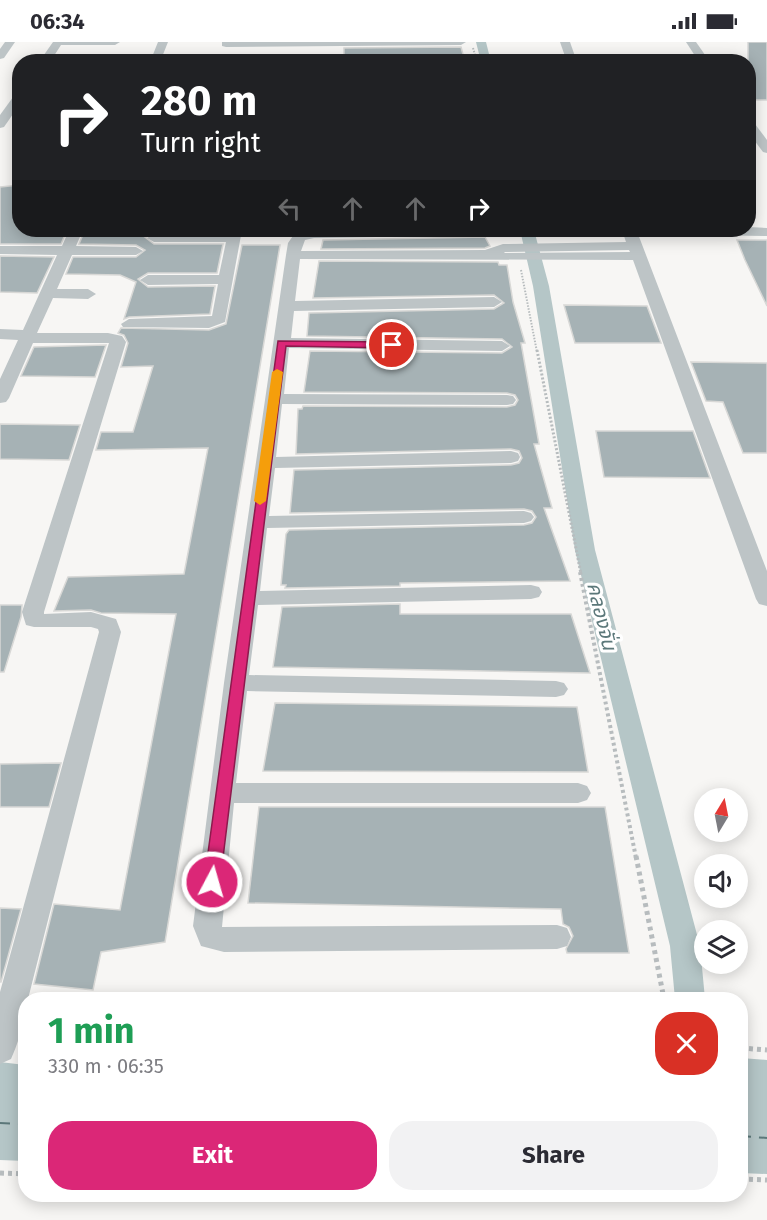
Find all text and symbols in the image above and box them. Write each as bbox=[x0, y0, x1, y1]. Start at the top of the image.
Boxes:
text: 06:34 bbox=[30, 8, 85, 35]
text: 280 m bbox=[141, 76, 257, 126]
icon: right bbox=[42, 78, 120, 156]
text: Turn right bbox=[141, 127, 261, 159]
icon: left bbox=[273, 192, 306, 225]
icon: ahead bbox=[336, 192, 369, 225]
icon: ahead bbox=[399, 192, 432, 225]
icon: right bbox=[462, 192, 495, 225]
pin bbox=[366, 319, 417, 370]
icon: arrive bbox=[375, 328, 408, 361]
water label: คลองจั่น bbox=[582, 579, 623, 654]
north arrow bbox=[694, 788, 748, 842]
map controls bbox=[694, 788, 748, 974]
position arrow bbox=[180, 850, 244, 914]
button: sound bbox=[694, 854, 748, 908]
button: layers bbox=[694, 920, 748, 974]
text: 1 min bbox=[48, 1009, 135, 1053]
button: close bbox=[655, 1012, 718, 1075]
text: 330 m · 06:35 bbox=[48, 1054, 164, 1078]
button: Exit bbox=[48, 1121, 377, 1190]
button: Share bbox=[389, 1121, 718, 1190]

